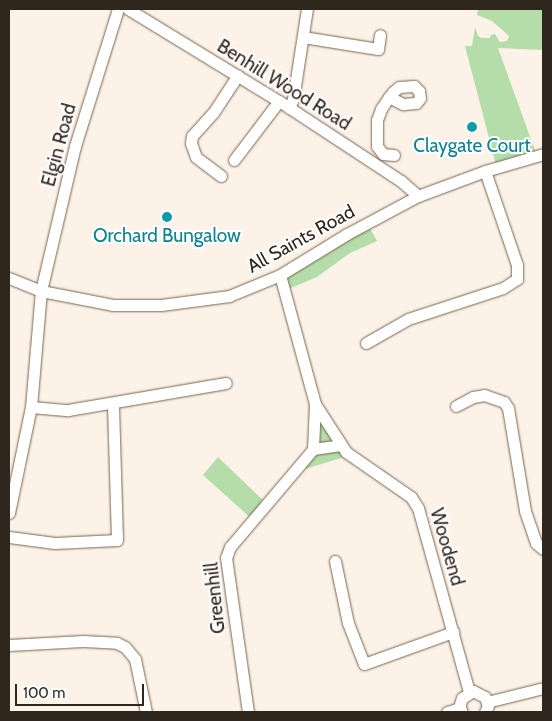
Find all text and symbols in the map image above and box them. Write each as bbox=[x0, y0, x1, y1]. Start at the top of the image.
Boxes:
street label: Benhill Wood Road bbox=[213, 35, 355, 135]
street label: Elgin Road bbox=[37, 101, 81, 189]
marker: Claygate Court bbox=[466, 121, 478, 133]
place label: Claygate Court bbox=[413, 135, 531, 157]
street label: All Saints Road bbox=[243, 200, 359, 278]
marker: Orchard Bungalow bbox=[161, 211, 173, 223]
place label: Orchard Bungalow bbox=[93, 225, 241, 247]
street label: Woodend bbox=[425, 506, 469, 588]
street label: Greenhill bbox=[200, 561, 230, 635]
scale bar bbox=[18, 674, 146, 706]
text: 100 m bbox=[23, 684, 65, 702]

